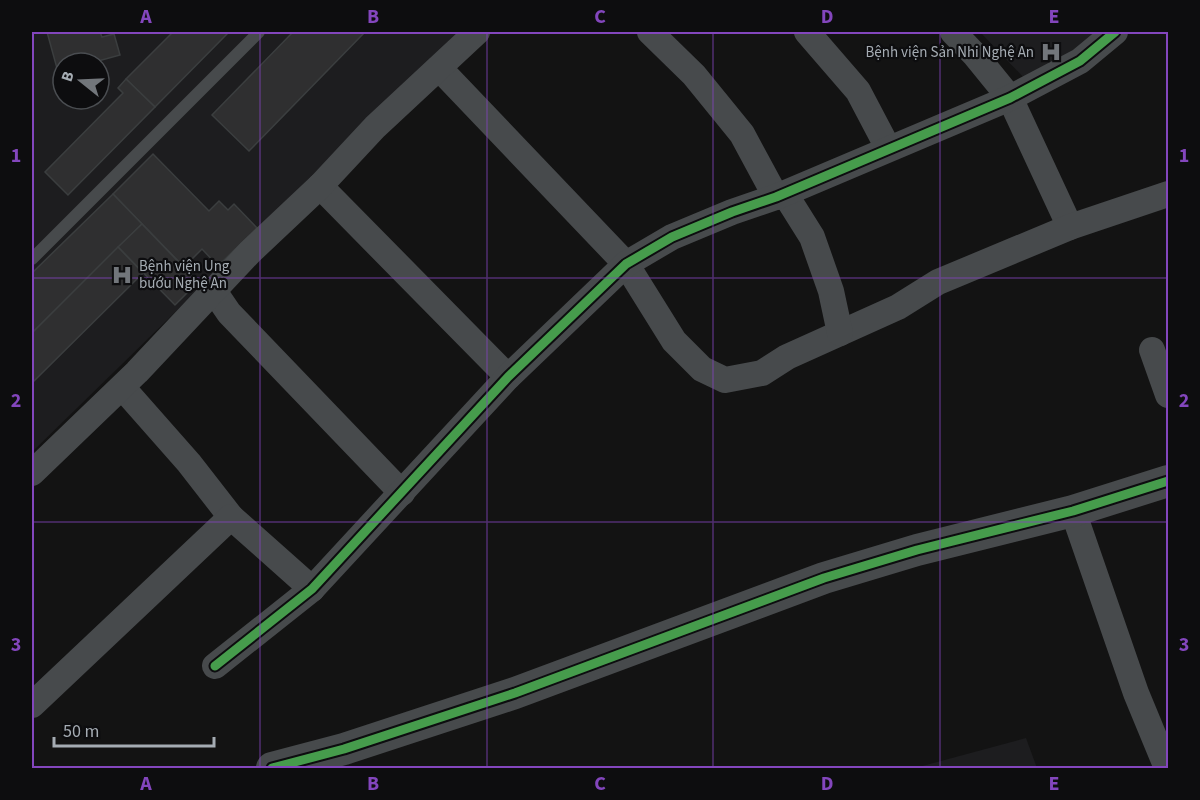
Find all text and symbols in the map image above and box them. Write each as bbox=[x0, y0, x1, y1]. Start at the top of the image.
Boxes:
text: A bbox=[139, 3, 152, 31]
text: B bbox=[367, 3, 379, 31]
text: C bbox=[594, 3, 606, 31]
text: D bbox=[821, 3, 833, 31]
text: E bbox=[1049, 3, 1059, 31]
hospital icon: Bệnh viện Sản Nhi Nghệ An bbox=[1039, 40, 1063, 64]
place label: Bệnh viện Sản Nhi Nghệ An bbox=[865, 42, 1034, 63]
north arrow bbox=[51, 51, 111, 111]
text: B bbox=[56, 68, 80, 85]
text: 1 bbox=[11, 142, 21, 170]
text: 1 bbox=[1179, 142, 1189, 170]
place label: Bệnh viện Ung bướu Nghệ An bbox=[139, 256, 230, 294]
hospital icon: Bệnh viện Ung bướu Nghệ An bbox=[110, 263, 134, 287]
text: 2 bbox=[11, 387, 21, 415]
text: 2 bbox=[1179, 387, 1189, 415]
text: 3 bbox=[11, 631, 21, 659]
text: 3 bbox=[1179, 631, 1189, 659]
scale bar bbox=[54, 710, 214, 748]
text: 50 m bbox=[63, 719, 99, 744]
text: A bbox=[139, 770, 152, 798]
text: B bbox=[367, 770, 379, 798]
text: C bbox=[594, 770, 606, 798]
text: D bbox=[821, 770, 833, 798]
text: E bbox=[1049, 770, 1059, 798]

